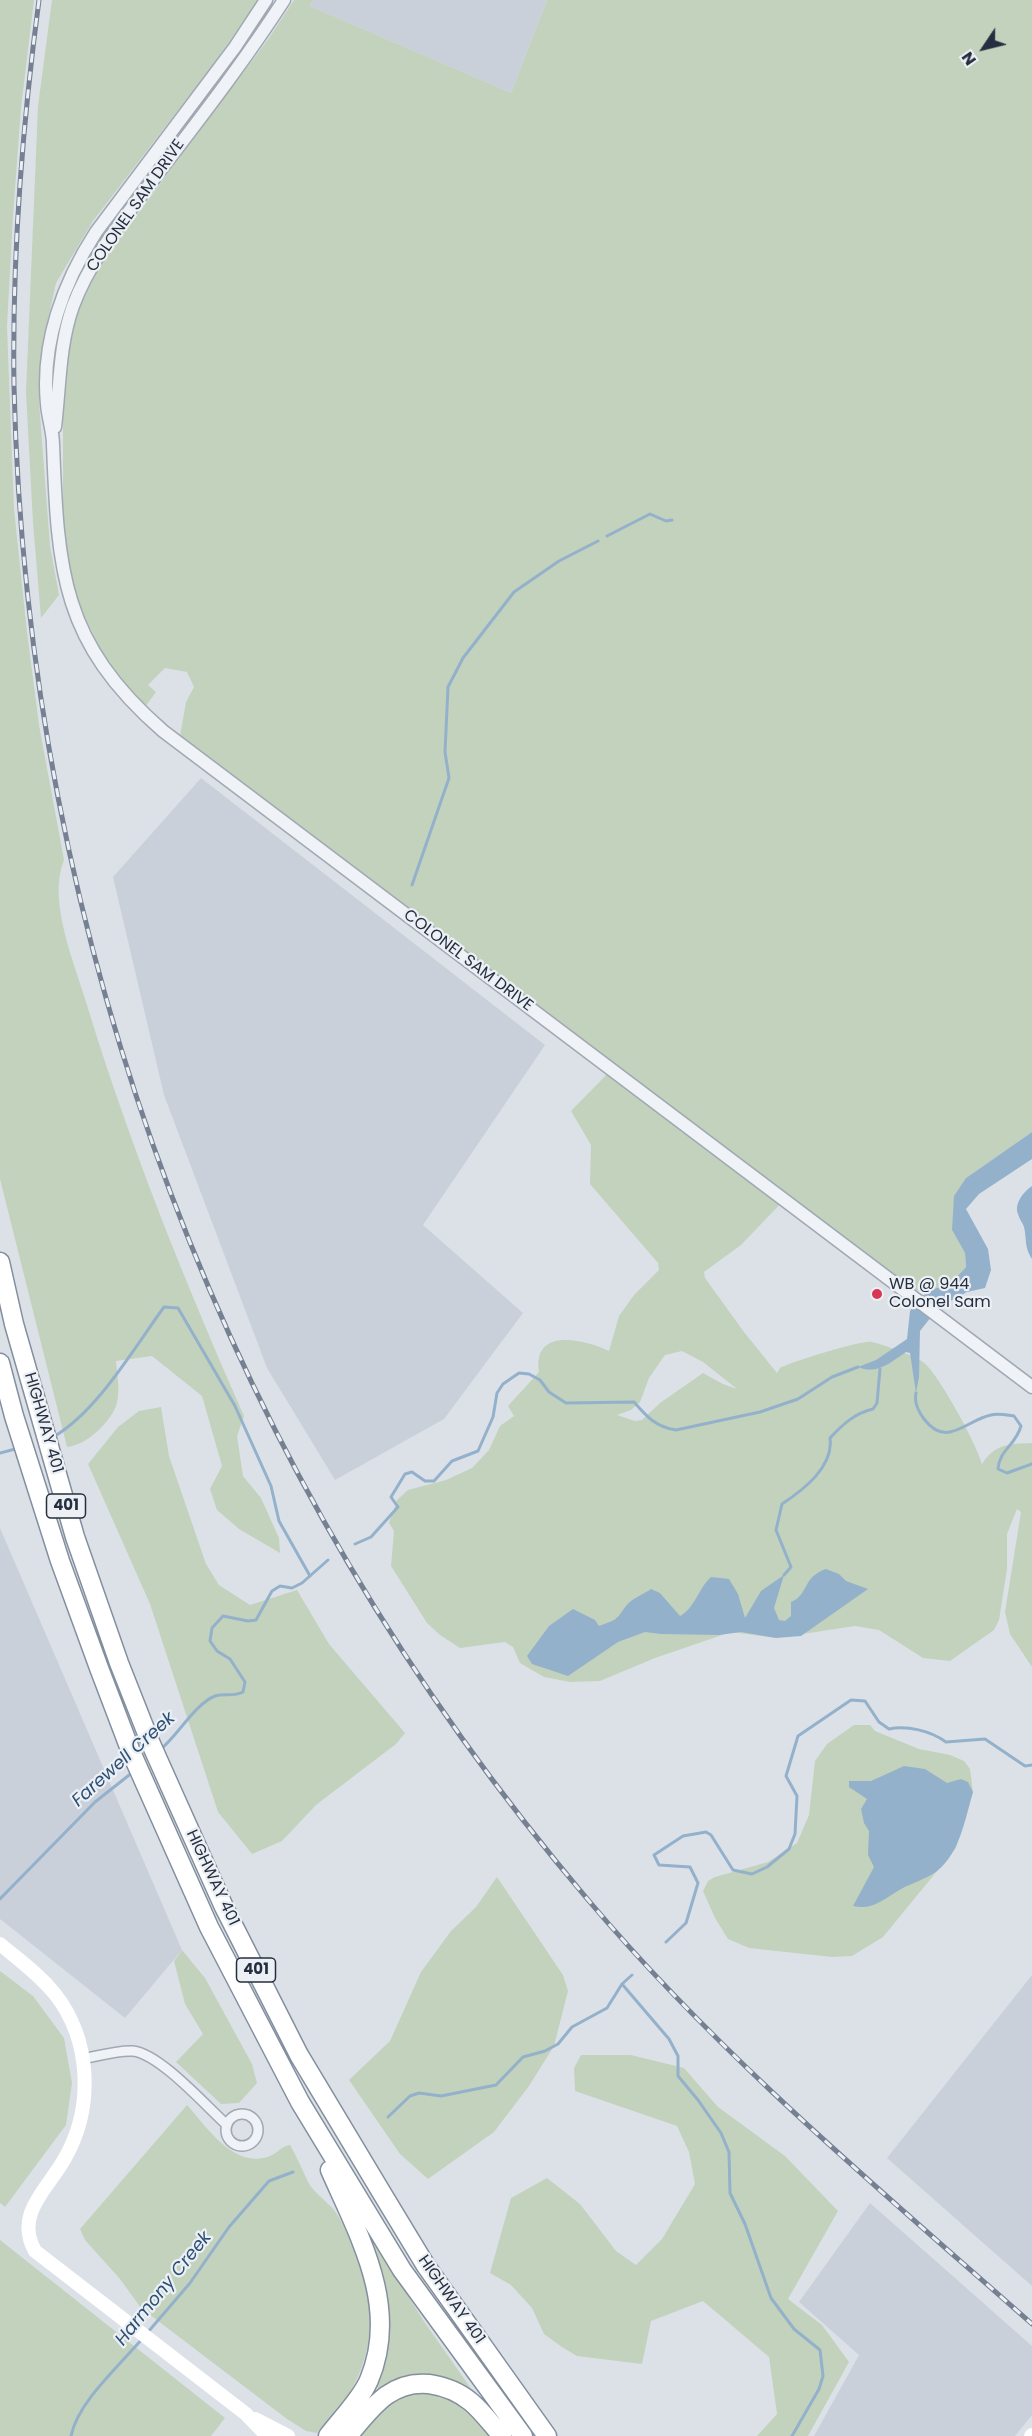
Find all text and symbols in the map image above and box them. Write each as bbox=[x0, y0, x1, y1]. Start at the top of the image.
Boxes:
north arrow bbox=[954, 18, 1014, 78]
text: N bbox=[956, 47, 982, 70]
street label: COLONEL SAM DRIVE bbox=[83, 136, 189, 276]
street label: COLONEL SAM DRIVE bbox=[399, 906, 537, 1016]
place label: WB @ 944 Colonel Sam bbox=[889, 1275, 991, 1313]
marker: WB @ 944 Colonel Sam bbox=[870, 1287, 884, 1301]
street label: HIGHWAY 401 bbox=[19, 1370, 67, 1476]
road number: 401 bbox=[46, 1494, 86, 1518]
water label: Farewell Creek bbox=[68, 1708, 180, 1812]
street label: HIGHWAY 401 bbox=[181, 1827, 243, 1929]
road number: 401 bbox=[236, 1958, 276, 1982]
water label: Harmony Creek bbox=[111, 2228, 217, 2350]
street label: HIGHWAY 401 bbox=[413, 2252, 489, 2348]

